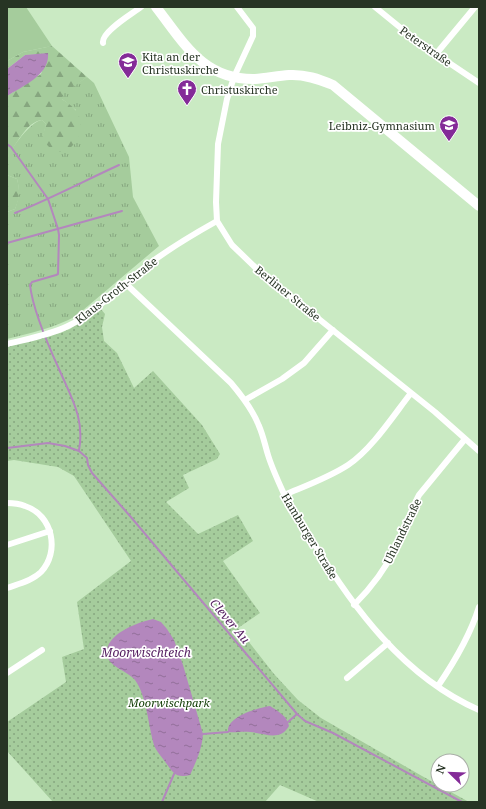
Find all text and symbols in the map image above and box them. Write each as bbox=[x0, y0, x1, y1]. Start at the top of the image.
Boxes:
street label: Peterstraße bbox=[397, 23, 455, 70]
place label: Kita an der Christuskirche bbox=[142, 49, 219, 77]
school or university icon: Kita an der Christuskirche bbox=[117, 51, 139, 79]
church icon: Christuskirche bbox=[176, 78, 198, 106]
place label: Christuskirche bbox=[201, 82, 278, 97]
school or university icon: Leibniz-Gymnasium bbox=[438, 114, 460, 142]
place label: Leibniz-Gymnasium bbox=[329, 118, 436, 133]
street label: Klaus-Groth-Straße bbox=[72, 253, 160, 327]
street label: Berliner Straße bbox=[252, 262, 324, 324]
street label: Hamburger Straße bbox=[278, 490, 342, 582]
street label: Uhlandstraße bbox=[380, 496, 424, 566]
water label: Clever Au bbox=[206, 595, 254, 647]
water label: Moorwischteich bbox=[100, 644, 191, 661]
park label: Moorwischpark bbox=[127, 695, 211, 710]
north arrow bbox=[430, 753, 470, 793]
text: N bbox=[432, 762, 449, 776]

